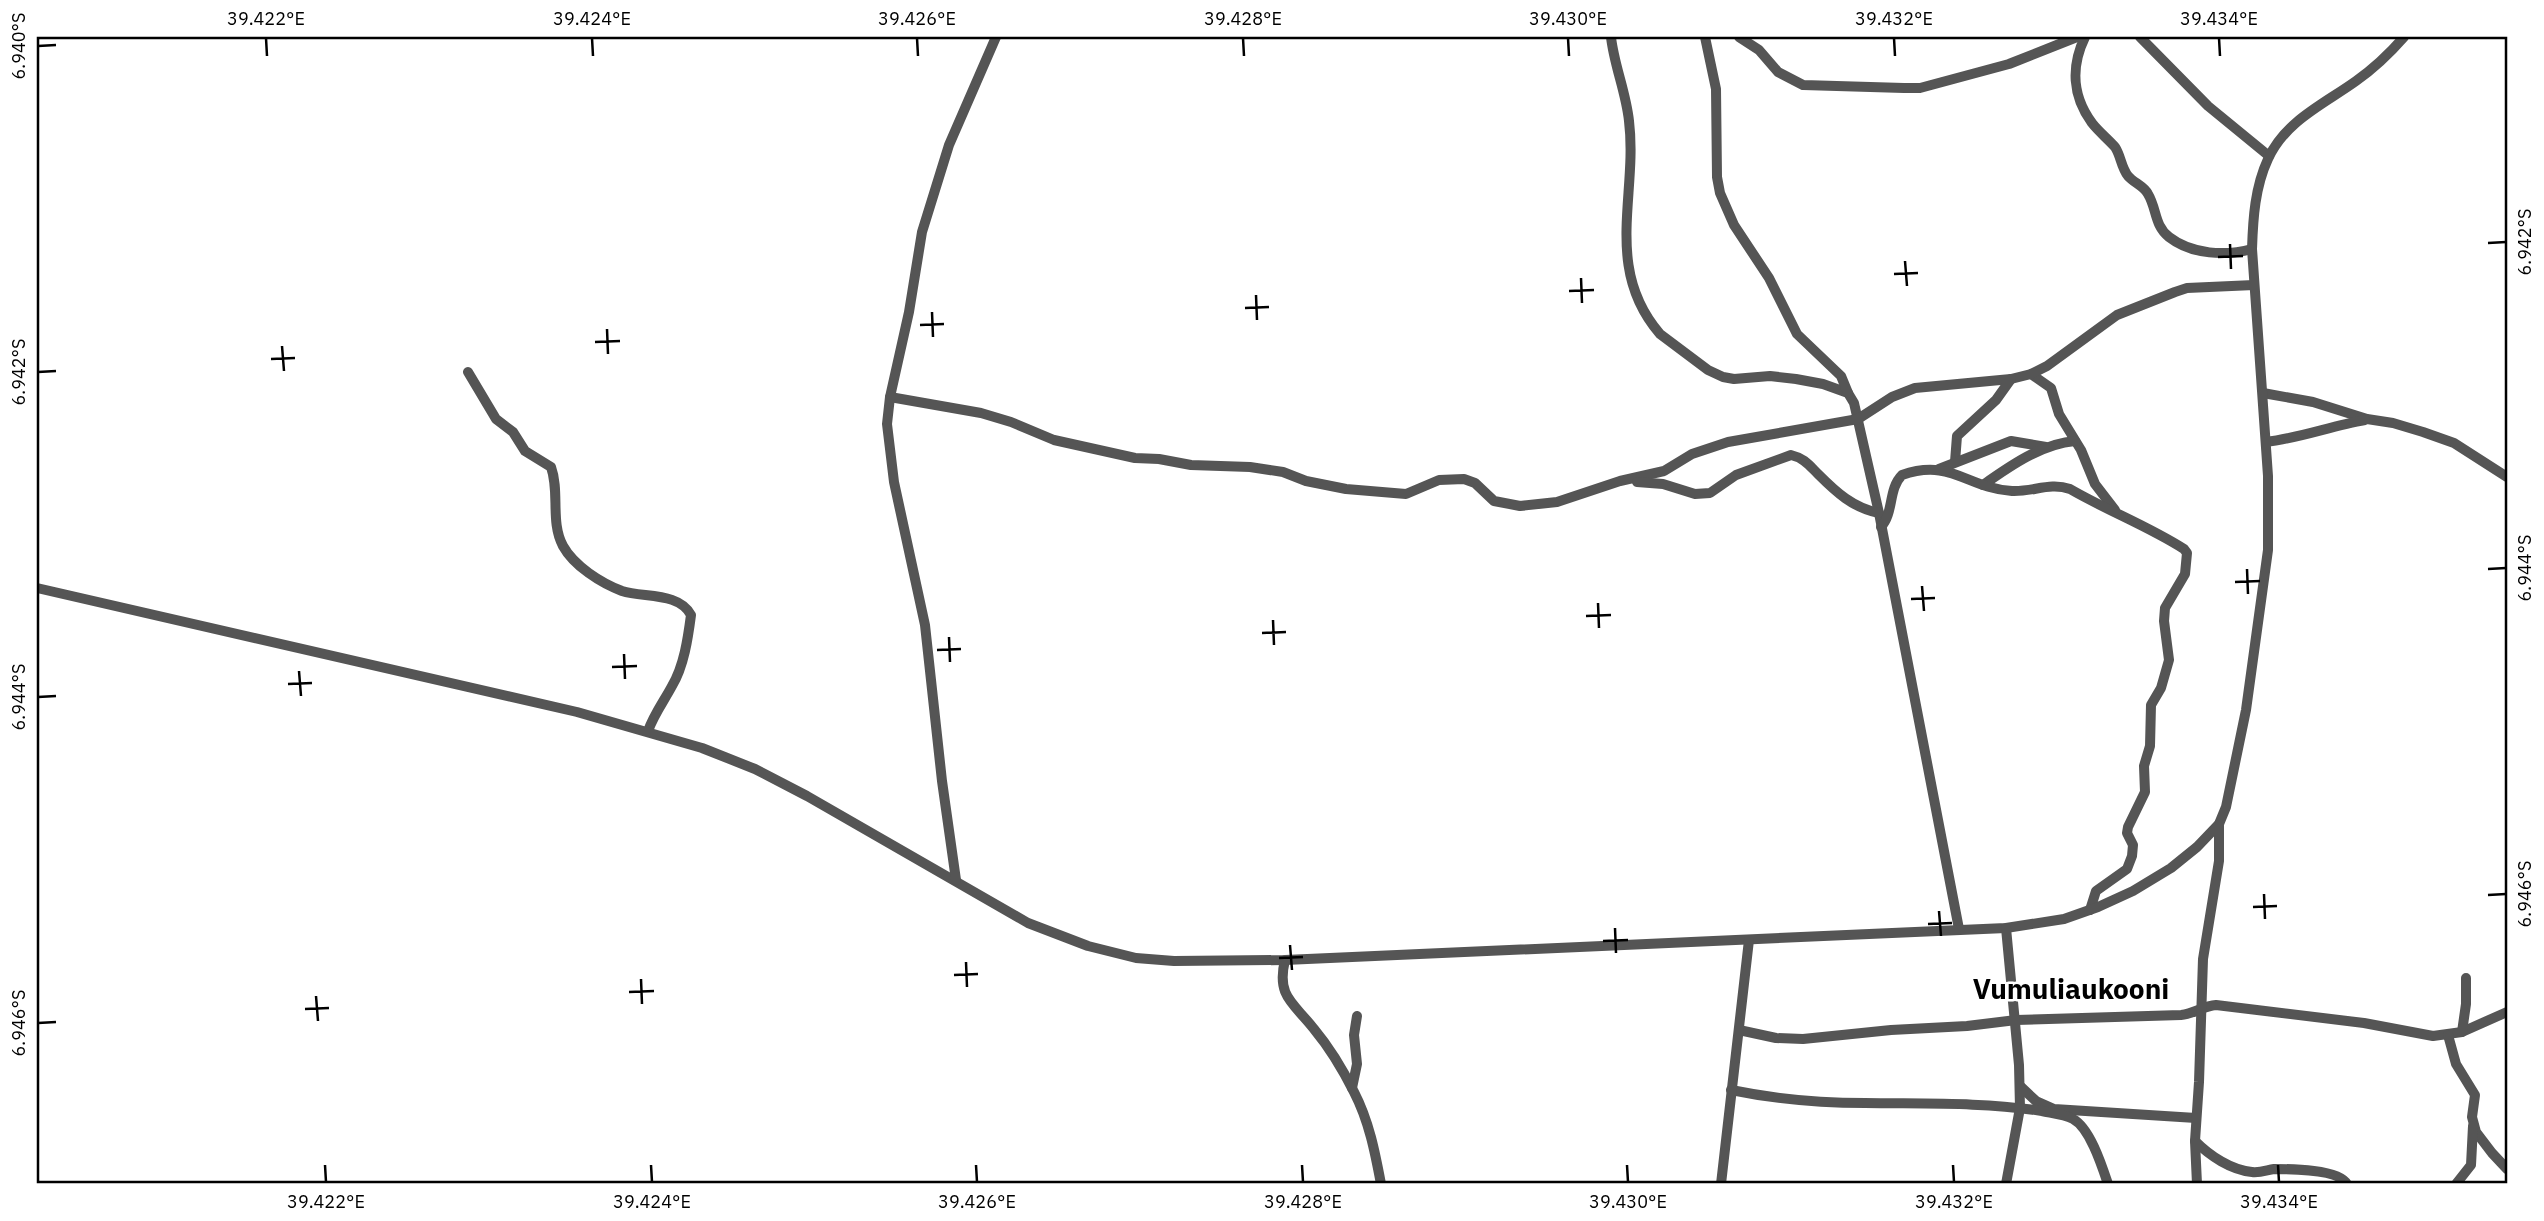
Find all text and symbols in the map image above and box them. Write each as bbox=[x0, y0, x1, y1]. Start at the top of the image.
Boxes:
text: 39.422°E bbox=[227, 7, 305, 30]
text: 39.424°E bbox=[553, 7, 631, 30]
text: 39.426°E bbox=[878, 7, 956, 30]
text: 39.428°E bbox=[1204, 7, 1282, 30]
text: 39.430°E bbox=[1529, 7, 1607, 30]
text: 39.432°E bbox=[1855, 7, 1933, 30]
text: 39.434°E bbox=[2180, 7, 2258, 30]
text: 6.940°S bbox=[7, 13, 30, 79]
text: 6.942°S bbox=[2513, 209, 2536, 275]
text: 6.942°S bbox=[7, 339, 30, 405]
text: 6.944°S bbox=[2513, 535, 2536, 601]
text: 6.944°S bbox=[7, 664, 30, 730]
text: 6.946°S bbox=[2513, 861, 2536, 927]
district label: Vumuliaukooni bbox=[1973, 970, 2169, 1007]
text: 6.946°S bbox=[7, 990, 30, 1056]
text: 39.422°E bbox=[287, 1190, 365, 1213]
text: 39.424°E bbox=[613, 1190, 691, 1213]
text: 39.426°E bbox=[938, 1190, 1016, 1213]
text: 39.428°E bbox=[1264, 1190, 1342, 1213]
text: 39.430°E bbox=[1589, 1190, 1667, 1213]
text: 39.432°E bbox=[1915, 1190, 1993, 1213]
text: 39.434°E bbox=[2240, 1190, 2318, 1213]

